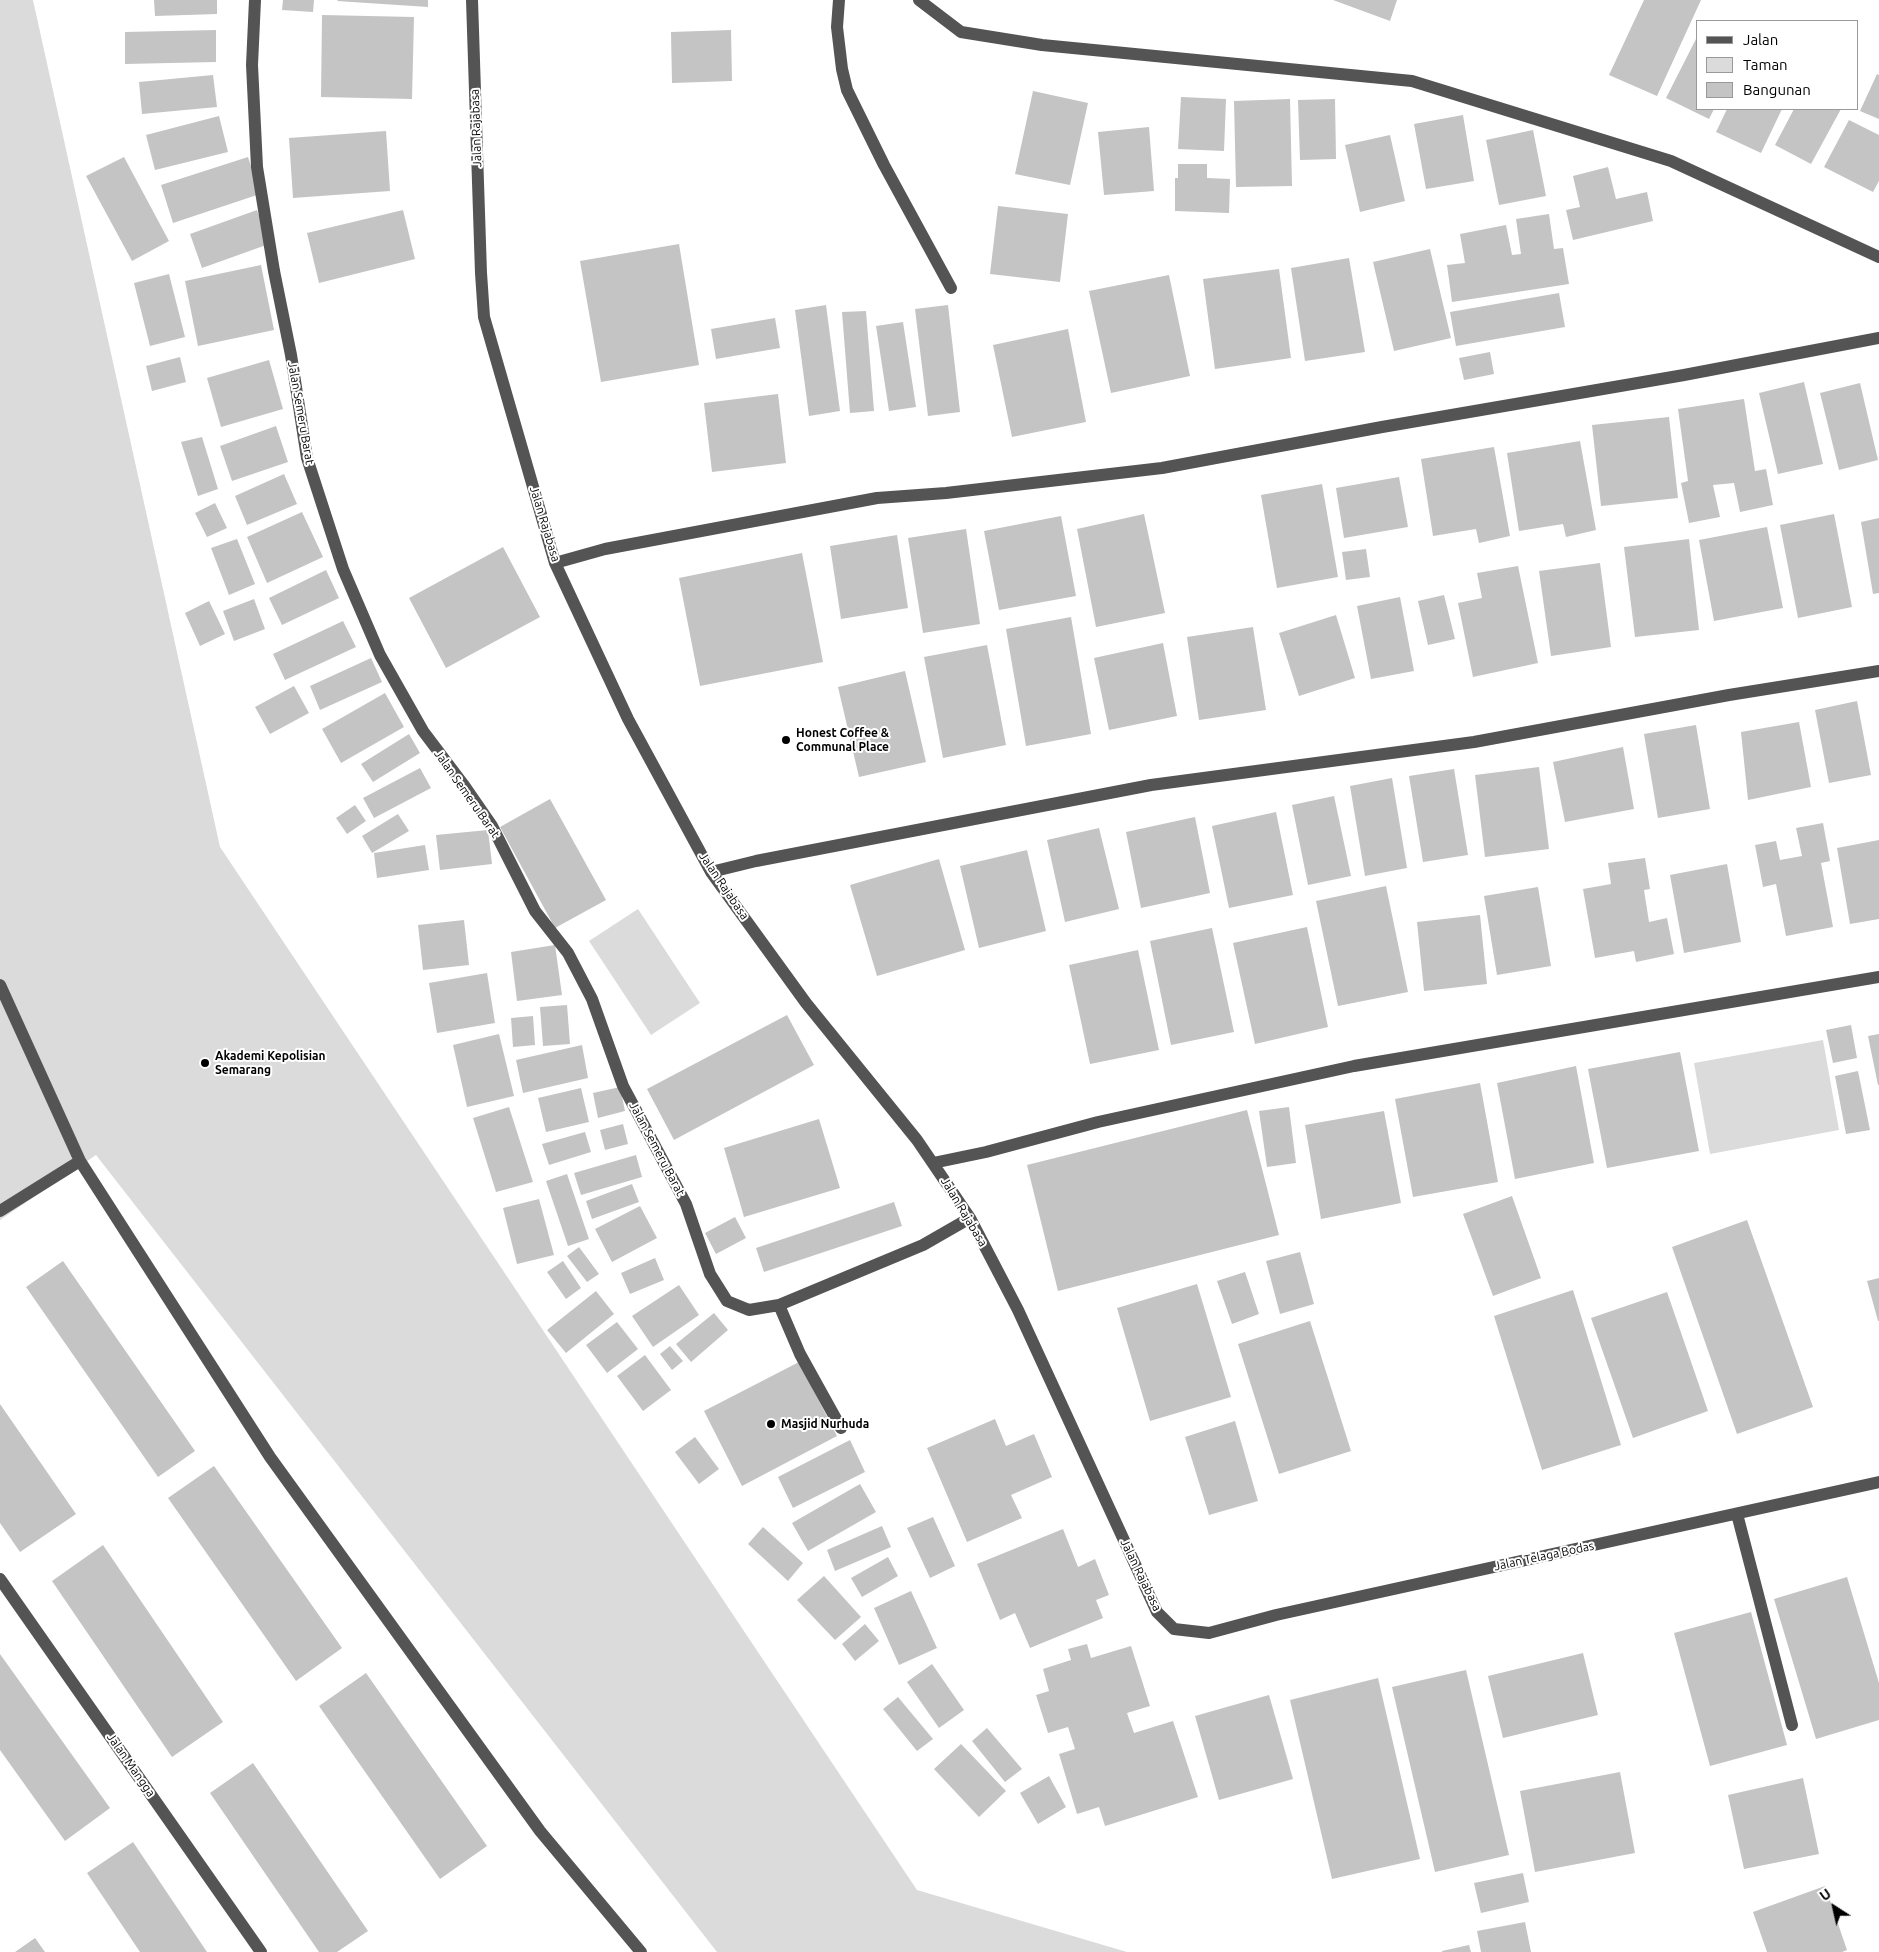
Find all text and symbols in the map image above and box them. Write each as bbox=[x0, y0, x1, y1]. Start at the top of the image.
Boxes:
legend bbox=[1696, 20, 1859, 110]
text: Jalan bbox=[1743, 31, 1778, 48]
text: Taman bbox=[1743, 56, 1788, 73]
text: Bangunan bbox=[1743, 81, 1811, 98]
street label: Jalan Rajabasa bbox=[467, 89, 485, 167]
street label: Jalan Semeru Barat bbox=[285, 360, 317, 466]
street label: Jalan Rajabasa bbox=[527, 484, 563, 564]
place label: Honest Coffee & Communal Place bbox=[796, 726, 889, 754]
marker: Honest Coffee & Communal Place bbox=[780, 734, 792, 746]
street label: Jalan Semeru Barat bbox=[431, 747, 503, 841]
street label: Jalan Rajabasa bbox=[696, 850, 752, 922]
place label: Akademi Kepolisian Semarang bbox=[215, 1049, 326, 1077]
marker: Akademi Kepolisian Semarang bbox=[199, 1057, 211, 1069]
street label: Jalan Semeru Barat bbox=[626, 1100, 688, 1198]
street label: Jalan Rajabasa bbox=[938, 1175, 990, 1249]
place label: Masjid Nurhuda bbox=[781, 1417, 869, 1431]
marker: Masjid Nurhuda bbox=[765, 1418, 777, 1430]
street label: Jalan Rajabasa bbox=[1117, 1537, 1165, 1613]
street label: Jalan Telaga Bodas bbox=[1493, 1538, 1595, 1574]
street label: Jalan Mangga bbox=[104, 1730, 158, 1800]
north arrow bbox=[1809, 1882, 1859, 1932]
text: U bbox=[1817, 1885, 1834, 1904]

